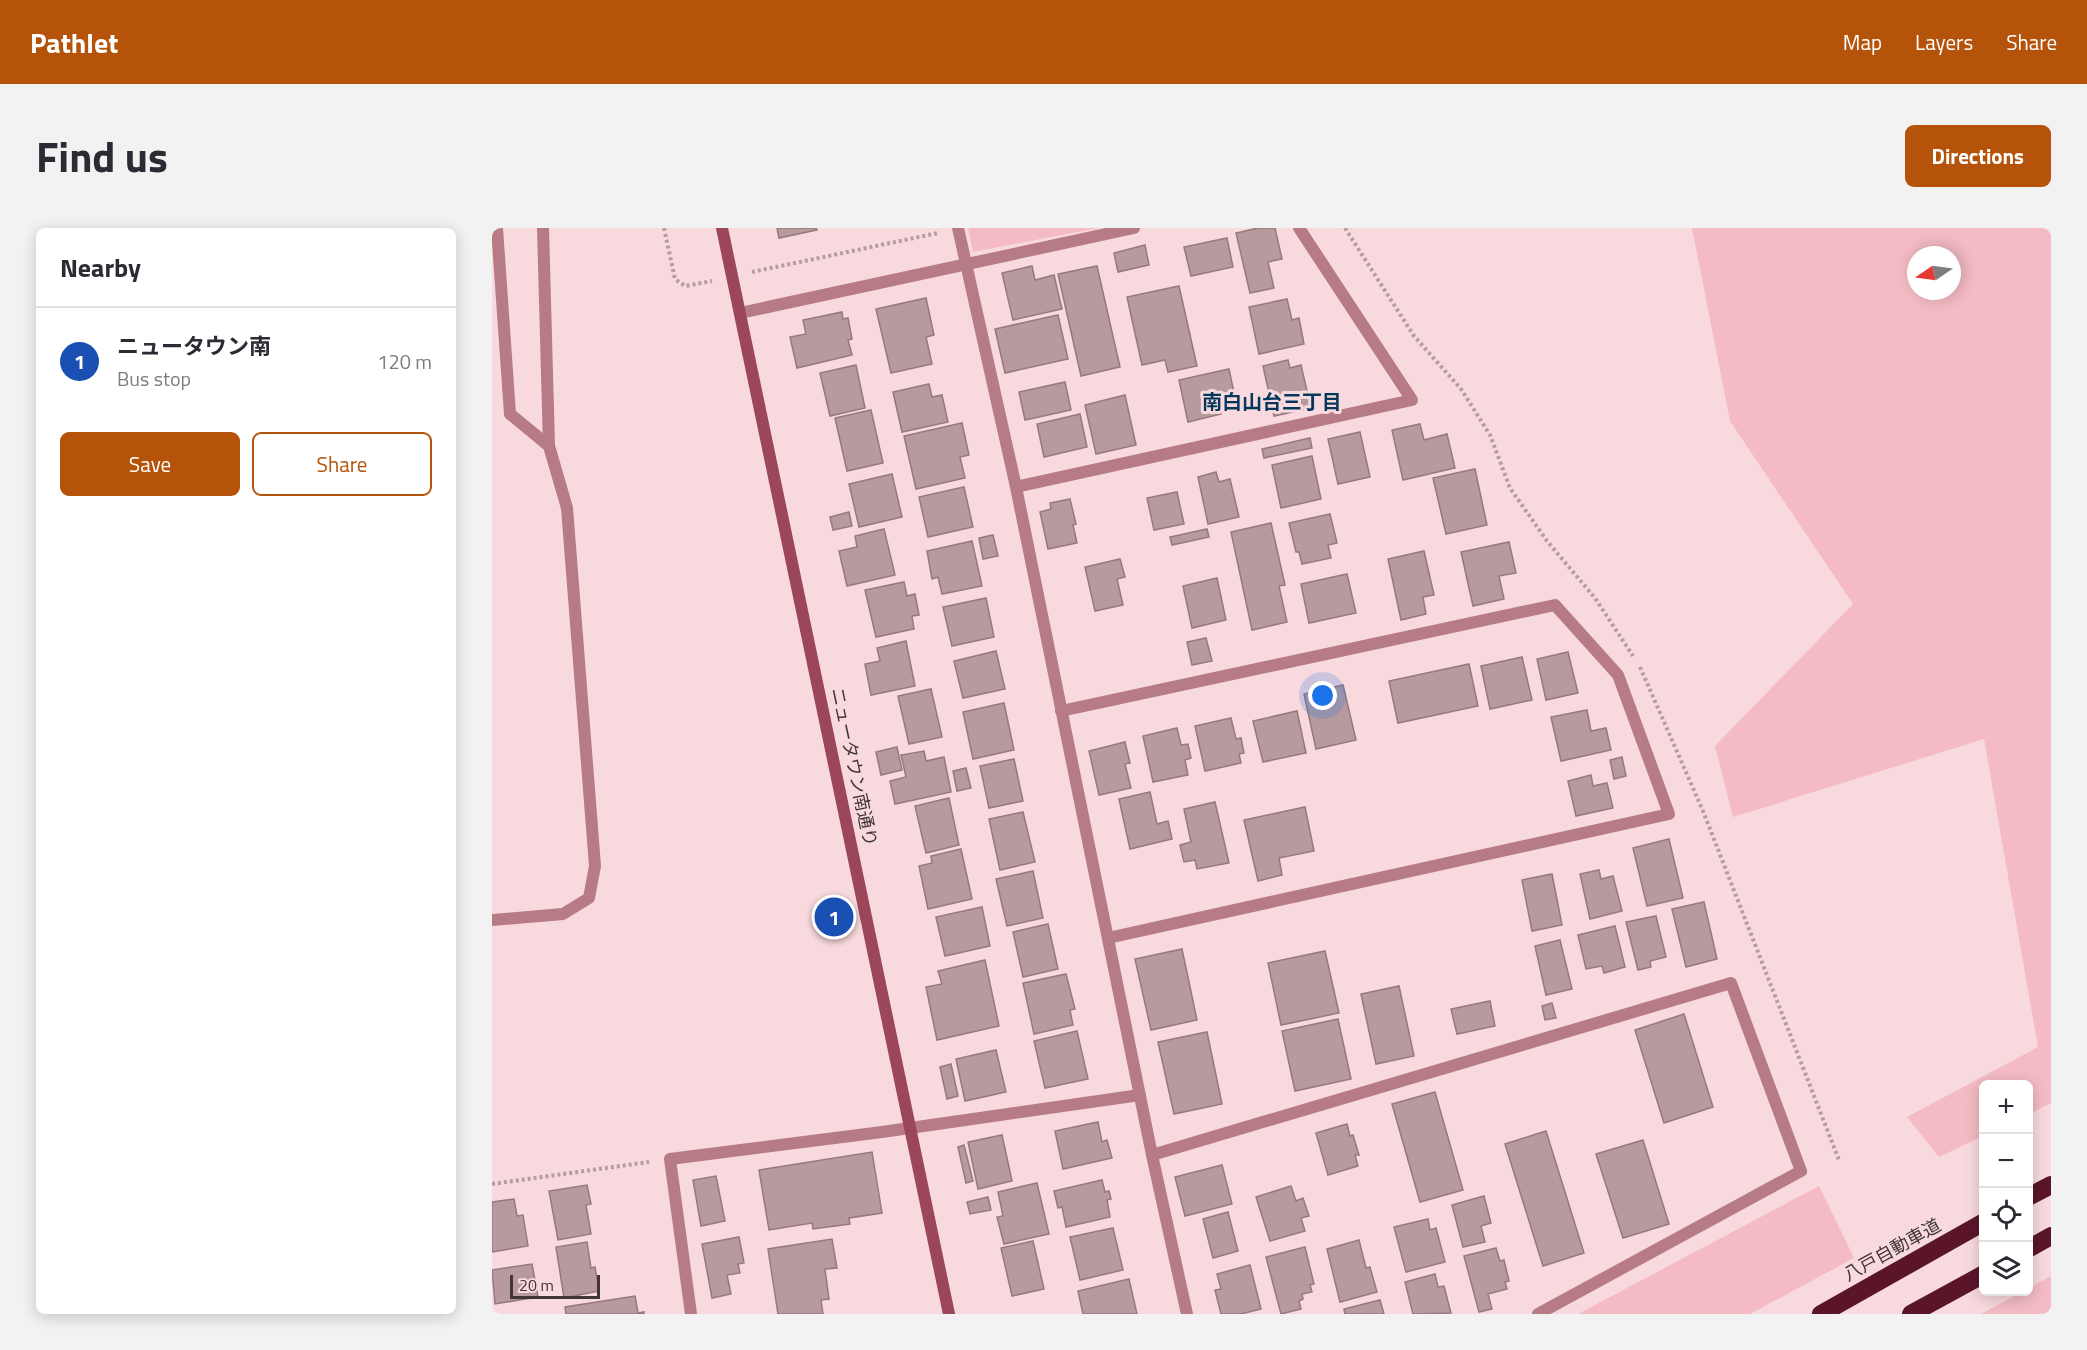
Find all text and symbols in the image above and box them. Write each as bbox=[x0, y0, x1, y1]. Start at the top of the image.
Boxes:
text: Pathlet bbox=[30, 21, 118, 64]
text: Map bbox=[1843, 26, 1882, 58]
text: Layers bbox=[1915, 26, 1973, 58]
text: Share bbox=[2006, 26, 2057, 58]
text: Find us bbox=[36, 124, 168, 188]
button: Directions bbox=[1905, 125, 2051, 187]
north arrow bbox=[1907, 246, 1961, 300]
text: Nearby bbox=[60, 248, 141, 287]
text: ニュータウン南 bbox=[117, 329, 271, 363]
text: 1 bbox=[74, 346, 85, 377]
text: 120 m bbox=[377, 346, 432, 377]
text: Bus stop bbox=[117, 363, 191, 394]
district label: 南白山台三丁目 bbox=[1202, 386, 1342, 417]
button: Save bbox=[60, 432, 240, 496]
button: Share bbox=[252, 432, 432, 496]
your location bbox=[1308, 681, 1337, 710]
street label: ニュータウン南通り bbox=[824, 685, 885, 849]
pin: 1 bbox=[814, 894, 854, 940]
map controls bbox=[1979, 1080, 2033, 1296]
button: + bbox=[1979, 1080, 2033, 1134]
button: − bbox=[1979, 1134, 2033, 1188]
button: locate bbox=[1979, 1188, 2033, 1242]
street label: 八戸自動車道 bbox=[1838, 1212, 1946, 1288]
button: layers bbox=[1979, 1242, 2033, 1296]
scale bar bbox=[510, 1272, 600, 1300]
text: 20 m bbox=[519, 1273, 554, 1297]

